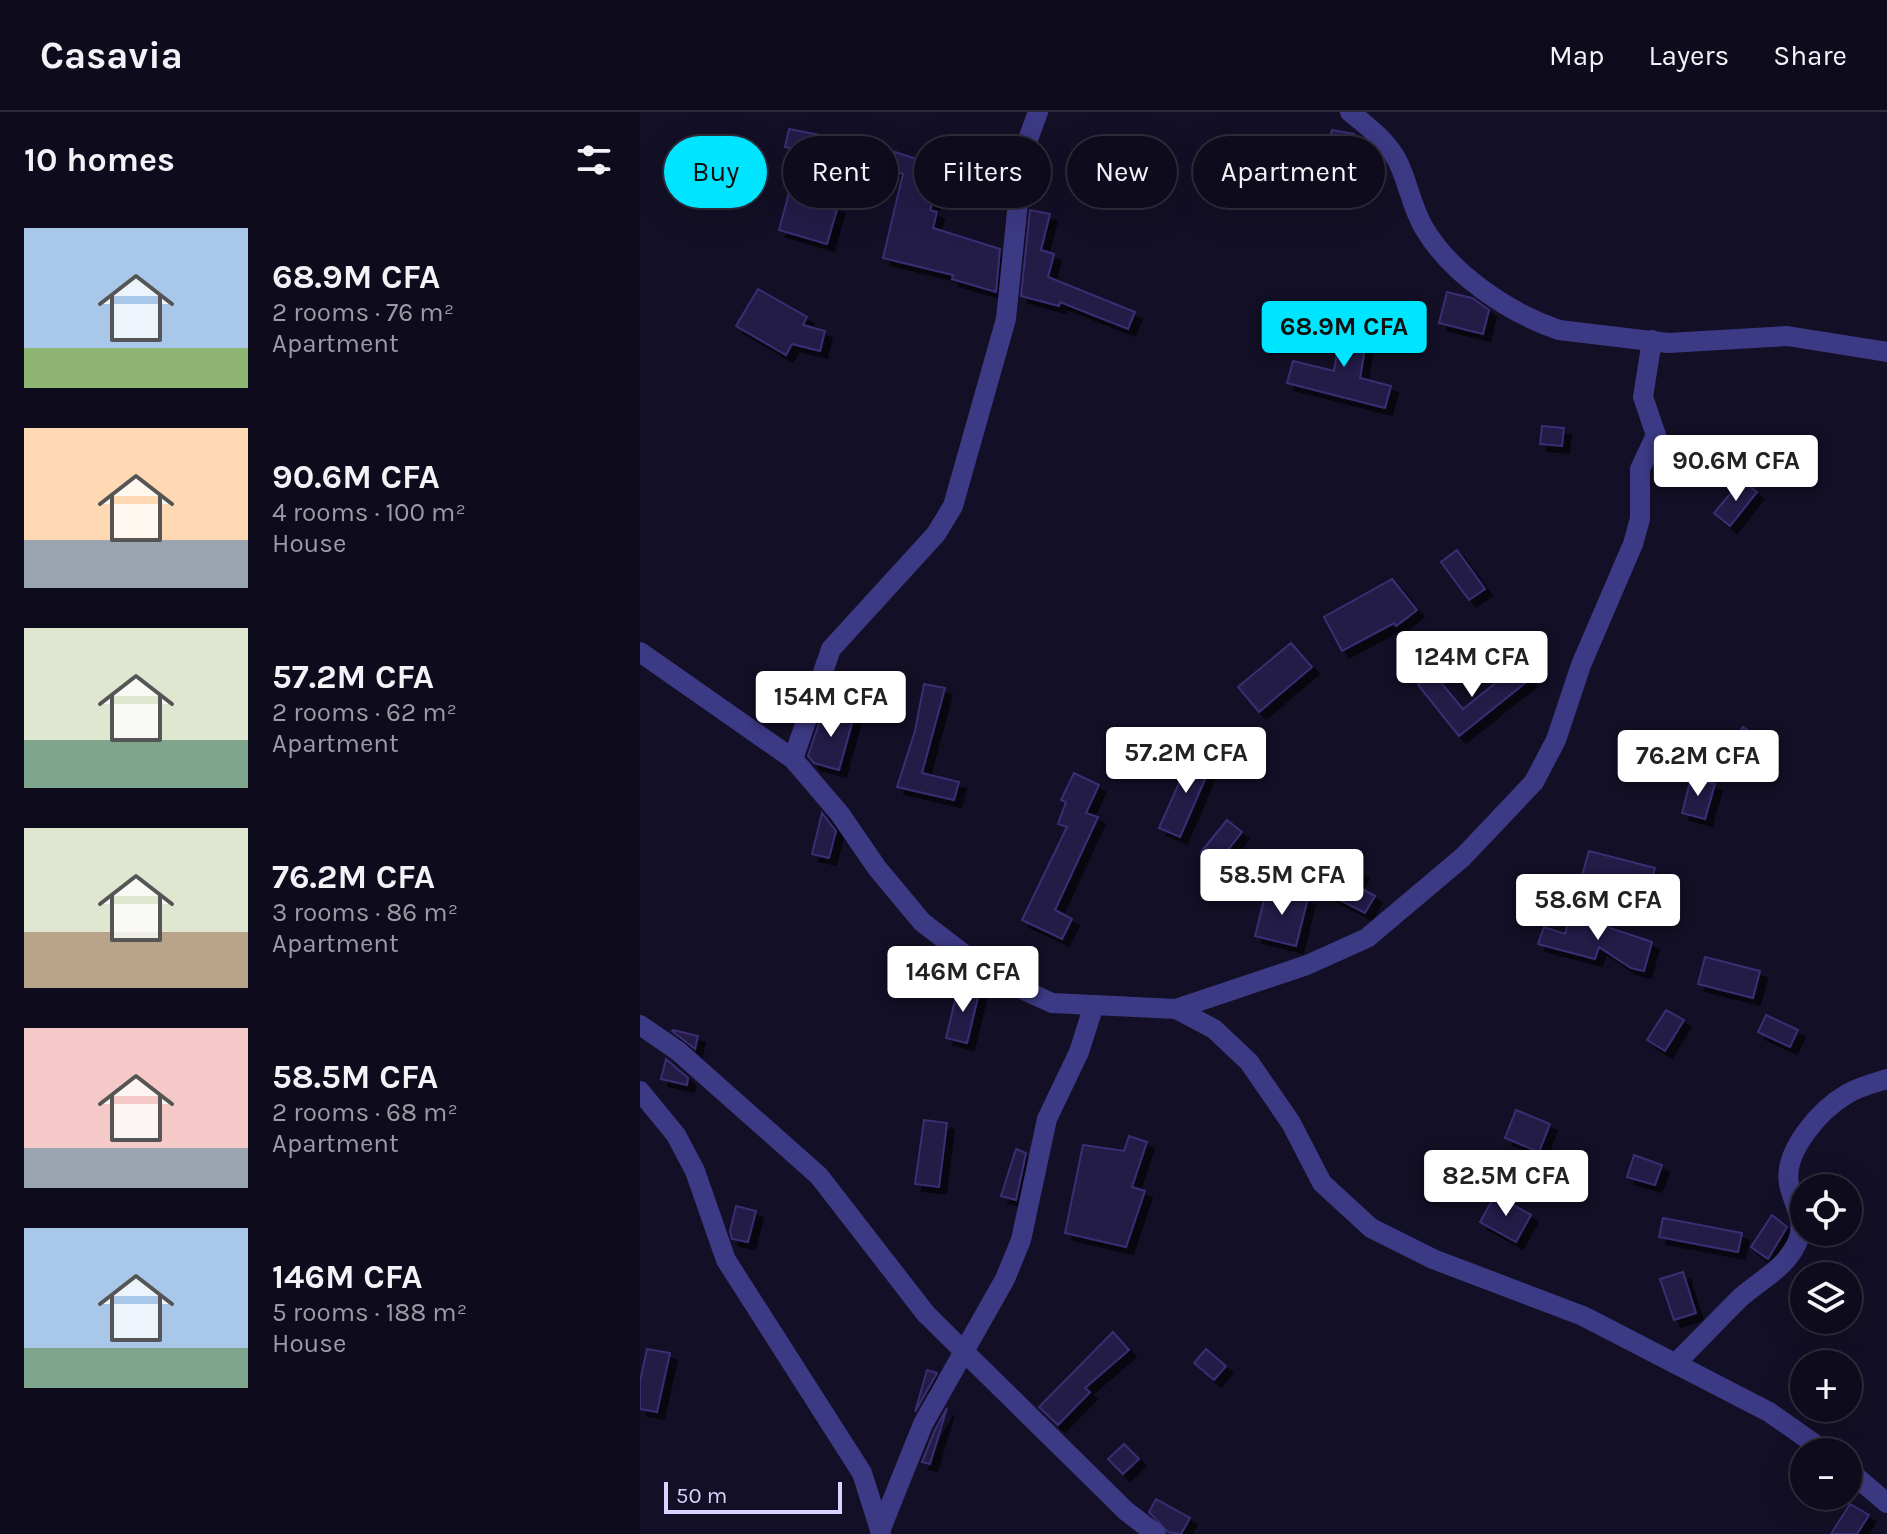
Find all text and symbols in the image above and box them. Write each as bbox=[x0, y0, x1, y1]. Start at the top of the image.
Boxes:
text: Casavia bbox=[40, 33, 183, 78]
text: Map bbox=[1549, 39, 1604, 72]
text: Layers bbox=[1648, 39, 1729, 72]
text: Share bbox=[1773, 39, 1847, 72]
chip: Buy bbox=[664, 136, 767, 208]
chip: Rent bbox=[783, 136, 898, 208]
chip: Filters bbox=[914, 136, 1051, 208]
chip: New bbox=[1067, 136, 1177, 208]
chip: Apartment bbox=[1193, 136, 1385, 208]
icon: filters bbox=[572, 138, 616, 182]
text: 10 homes bbox=[24, 140, 175, 180]
text: 68.9M CFA bbox=[272, 257, 440, 297]
icon: home bbox=[88, 260, 184, 356]
text: 2 rooms · 76 m² bbox=[272, 297, 454, 328]
pin: 68.9M CFA bbox=[1252, 301, 1436, 369]
text: 68.9M CFA bbox=[1280, 311, 1408, 342]
text: Apartment bbox=[272, 328, 399, 359]
pin: 90.6M CFA bbox=[1644, 435, 1828, 503]
text: 90.6M CFA bbox=[1672, 445, 1800, 476]
text: 90.6M CFA bbox=[272, 457, 440, 497]
icon: home bbox=[88, 460, 184, 556]
text: 4 rooms · 100 m² bbox=[272, 497, 466, 528]
text: House bbox=[272, 528, 346, 559]
pin: 124M CFA bbox=[1389, 631, 1555, 699]
text: 124M CFA bbox=[1414, 641, 1530, 672]
text: 57.2M CFA bbox=[272, 657, 434, 697]
icon: home bbox=[88, 660, 184, 756]
pin: 154M CFA bbox=[748, 671, 914, 739]
text: 154M CFA bbox=[774, 681, 888, 712]
text: 2 rooms · 62 m² bbox=[272, 697, 457, 728]
pin: 57.2M CFA bbox=[1094, 727, 1278, 795]
text: Apartment bbox=[272, 728, 399, 759]
pin: 76.2M CFA bbox=[1606, 730, 1790, 798]
text: 57.2M CFA bbox=[1124, 737, 1248, 768]
text: 76.2M CFA bbox=[1636, 740, 1760, 771]
pin: 58.5M CFA bbox=[1190, 849, 1374, 917]
text: 76.2M CFA bbox=[272, 857, 435, 897]
text: 58.5M CFA bbox=[1218, 859, 1346, 890]
icon: home bbox=[88, 860, 184, 956]
pin: 58.6M CFA bbox=[1506, 874, 1690, 942]
text: 58.6M CFA bbox=[1534, 884, 1662, 915]
text: 3 rooms · 86 m² bbox=[272, 897, 458, 928]
text: Apartment bbox=[272, 928, 399, 959]
pin: 146M CFA bbox=[880, 946, 1046, 1014]
text: 146M CFA bbox=[905, 956, 1021, 987]
text: 58.5M CFA bbox=[272, 1057, 438, 1097]
icon: home bbox=[88, 1060, 184, 1156]
text: 2 rooms · 68 m² bbox=[272, 1097, 458, 1128]
text: Apartment bbox=[272, 1128, 399, 1159]
pin: 82.5M CFA bbox=[1414, 1150, 1598, 1218]
text: 82.5M CFA bbox=[1442, 1160, 1570, 1191]
map controls bbox=[1790, 1174, 1862, 1510]
button: locate bbox=[1790, 1174, 1862, 1246]
text: 146M CFA bbox=[272, 1257, 423, 1297]
icon: home bbox=[88, 1260, 184, 1356]
button: layers bbox=[1790, 1262, 1862, 1334]
text: 5 rooms · 188 m² bbox=[272, 1297, 467, 1328]
text: House bbox=[272, 1328, 346, 1359]
button: + bbox=[1790, 1350, 1862, 1422]
button: − bbox=[1790, 1438, 1862, 1510]
scale bar bbox=[664, 1478, 842, 1514]
text: 50 m bbox=[676, 1483, 727, 1509]

